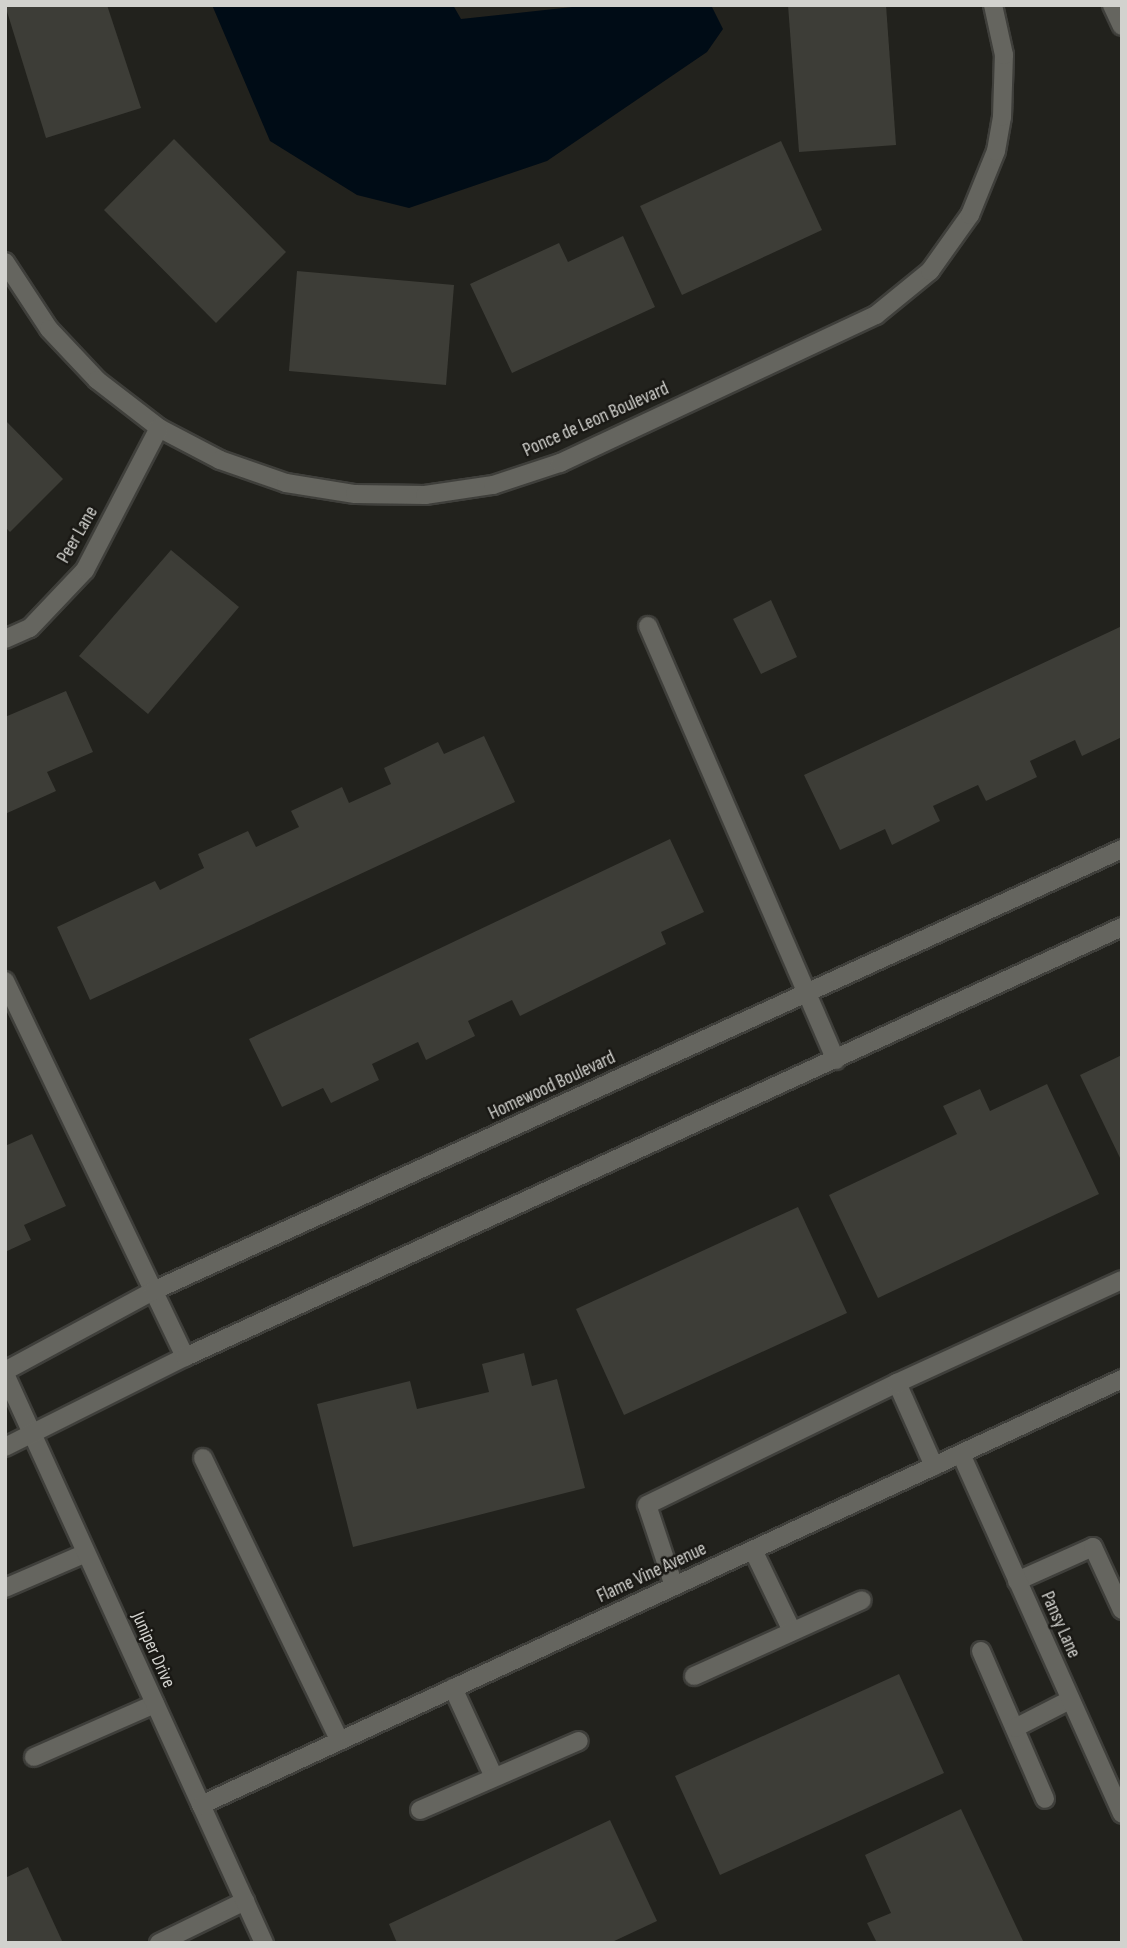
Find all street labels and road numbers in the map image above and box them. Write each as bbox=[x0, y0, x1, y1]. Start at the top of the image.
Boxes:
street label: Ponce de Leon Boulevard bbox=[520, 378, 672, 462]
street label: Peer Lane bbox=[53, 503, 103, 567]
street label: Homewood Boulevard bbox=[485, 1047, 619, 1125]
street label: Flame Vine Avenue bbox=[594, 1538, 710, 1608]
street label: Pansy Lane bbox=[1035, 1588, 1085, 1662]
street label: Juniper Drive bbox=[126, 1609, 180, 1691]

